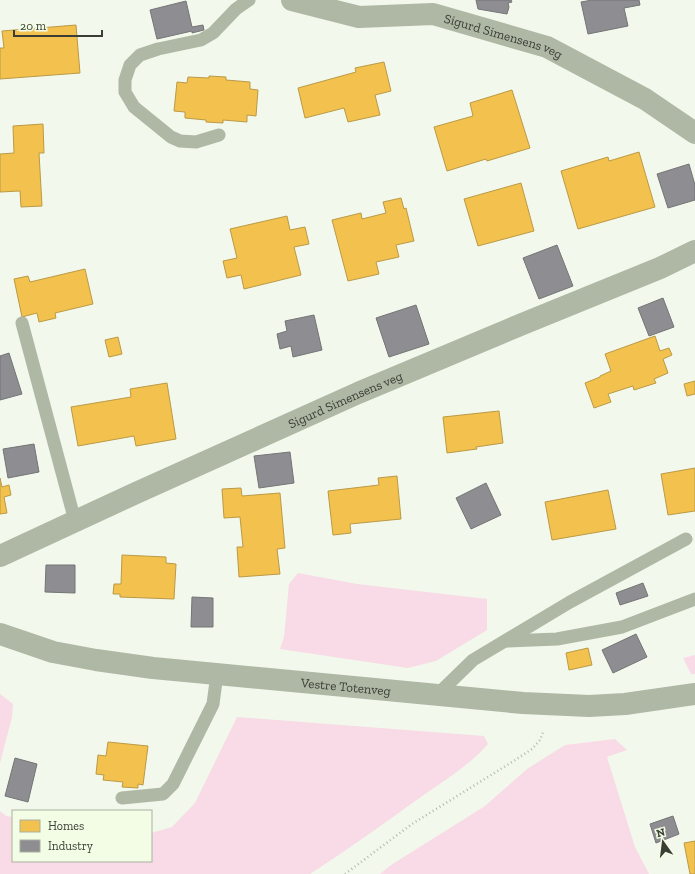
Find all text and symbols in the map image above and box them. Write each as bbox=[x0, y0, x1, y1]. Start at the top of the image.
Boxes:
street label: Sigurd Simensens veg bbox=[442, 11, 565, 62]
scale bar bbox=[14, 12, 102, 38]
text: 20 m bbox=[20, 19, 47, 33]
street label: Sigurd Simensens veg bbox=[286, 368, 405, 432]
street label: Vestre Totenveg bbox=[299, 675, 391, 698]
legend bbox=[12, 810, 152, 862]
text: Homes bbox=[48, 819, 84, 833]
north arrow bbox=[643, 822, 683, 862]
text: N bbox=[655, 825, 667, 840]
text: Industry bbox=[48, 839, 94, 853]

